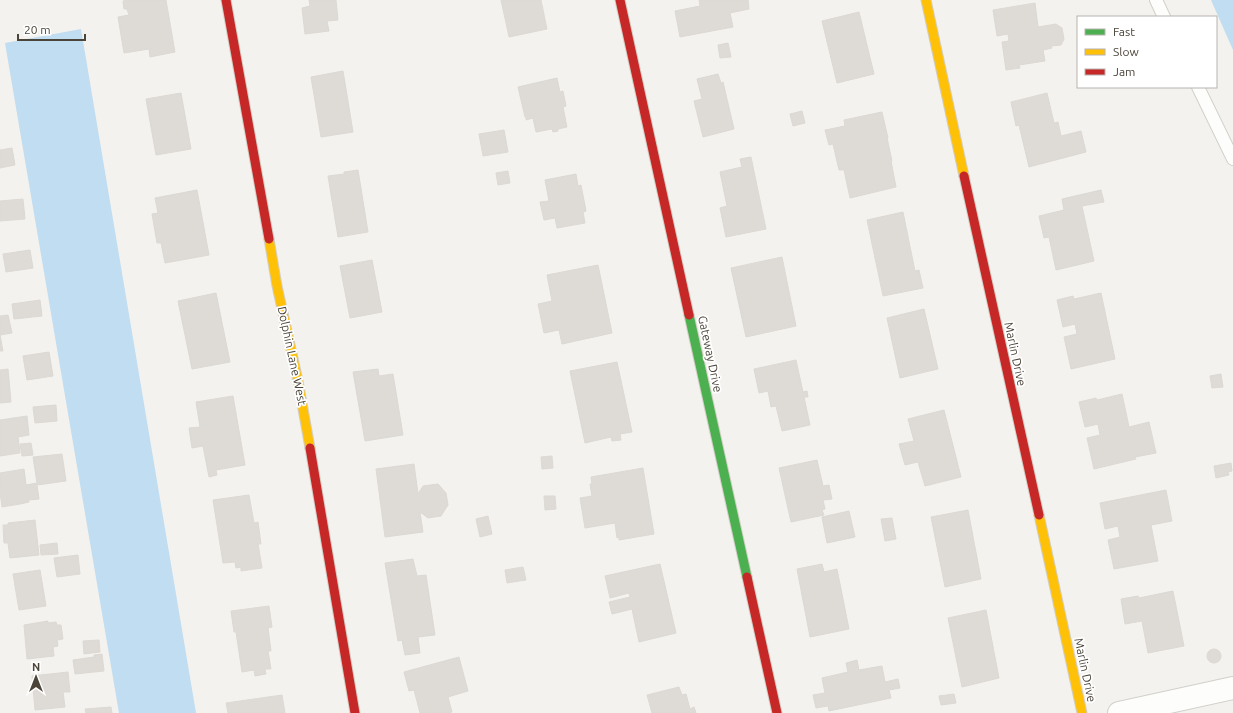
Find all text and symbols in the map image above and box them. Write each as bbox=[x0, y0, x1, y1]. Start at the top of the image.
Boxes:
scale bar bbox=[18, 16, 85, 42]
legend bbox=[1077, 16, 1217, 88]
text: 20 m bbox=[24, 23, 51, 36]
text: Fast bbox=[1113, 25, 1135, 38]
text: Slow bbox=[1113, 45, 1139, 58]
text: Jam bbox=[1113, 65, 1135, 78]
street label: Dolphin Lane West bbox=[276, 305, 309, 407]
street label: Gateway Drive bbox=[696, 314, 725, 393]
street label: Marlin Drive bbox=[1002, 321, 1029, 387]
street label: Marlin Drive bbox=[1072, 637, 1099, 703]
north arrow bbox=[16, 657, 56, 697]
text: N bbox=[32, 661, 40, 673]

